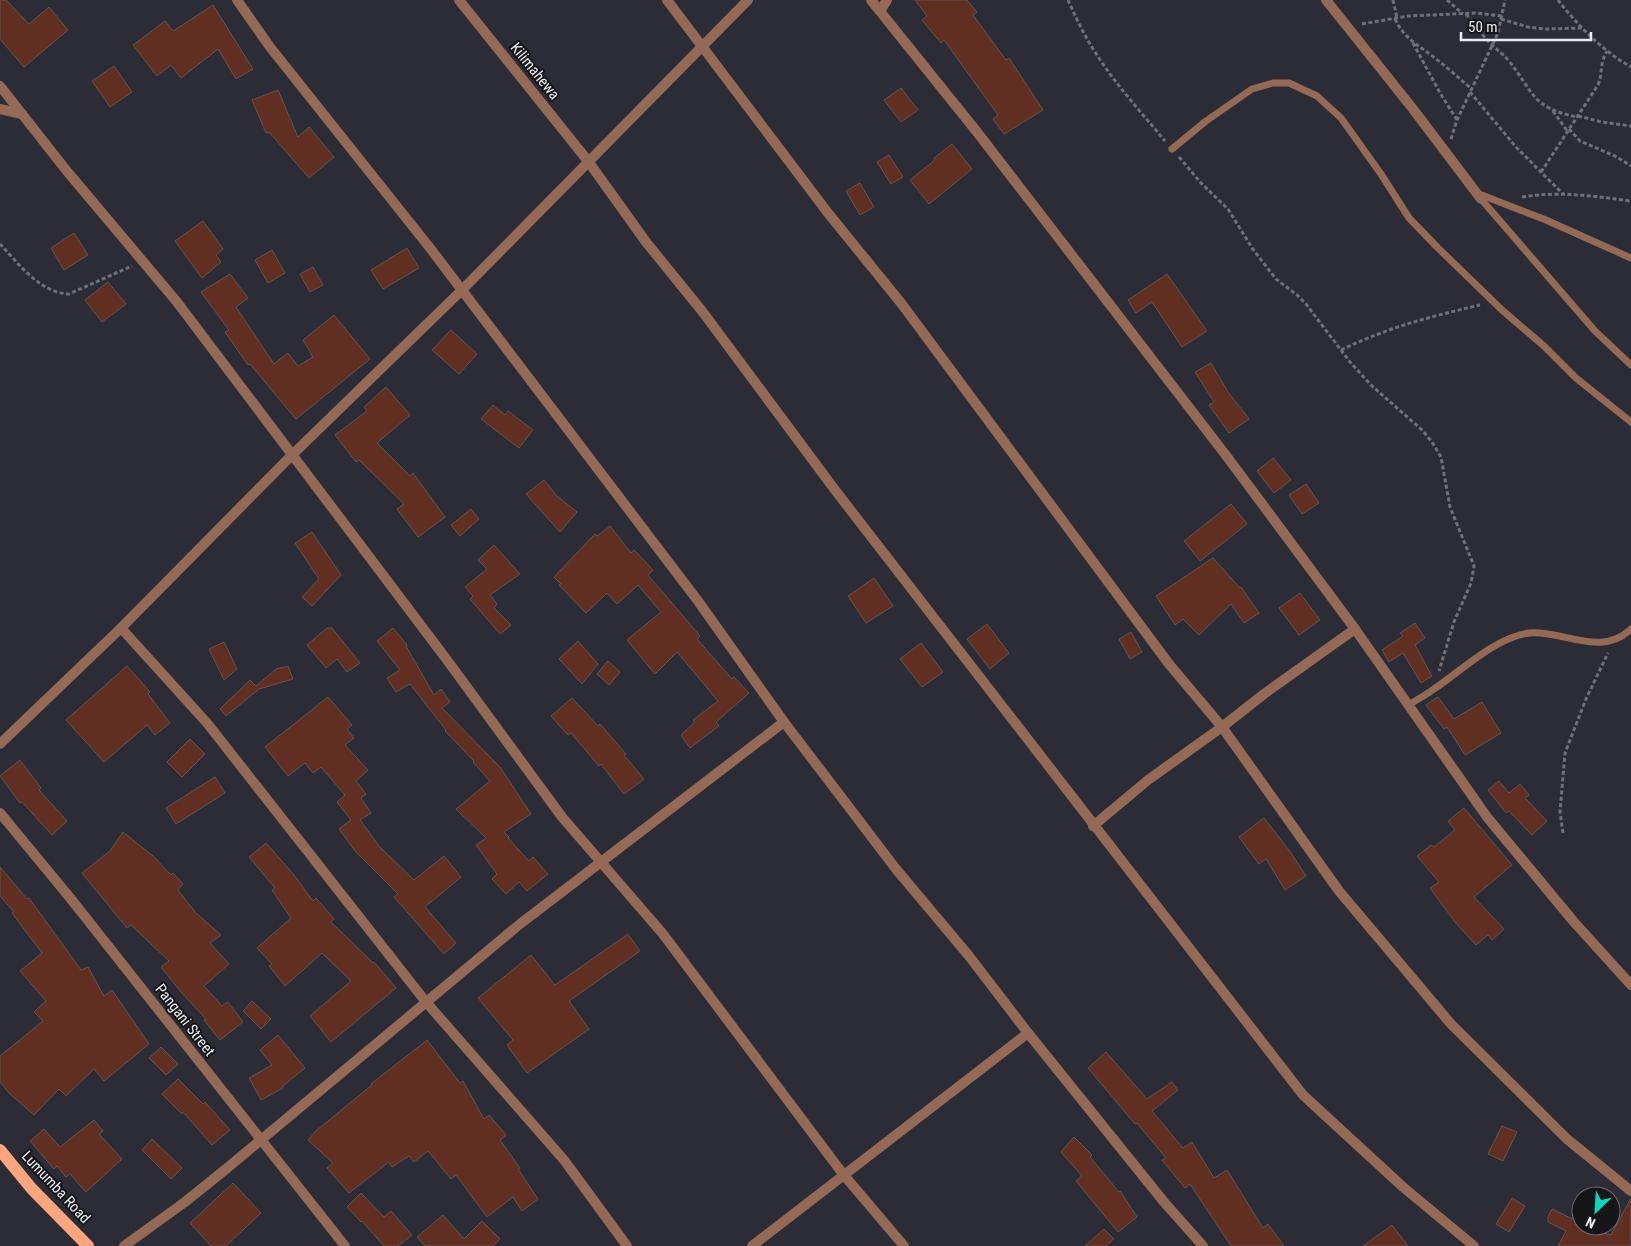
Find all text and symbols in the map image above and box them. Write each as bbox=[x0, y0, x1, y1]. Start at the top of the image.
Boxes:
scale bar bbox=[1461, 10, 1591, 42]
text: 50 m bbox=[1468, 18, 1498, 36]
street label: Kilimahewa bbox=[507, 39, 563, 103]
street label: Pangani Street bbox=[151, 980, 219, 1060]
street label: Lumumba Road bbox=[18, 1147, 94, 1227]
north arrow bbox=[1571, 1186, 1621, 1236]
text: N bbox=[1583, 1214, 1598, 1232]

